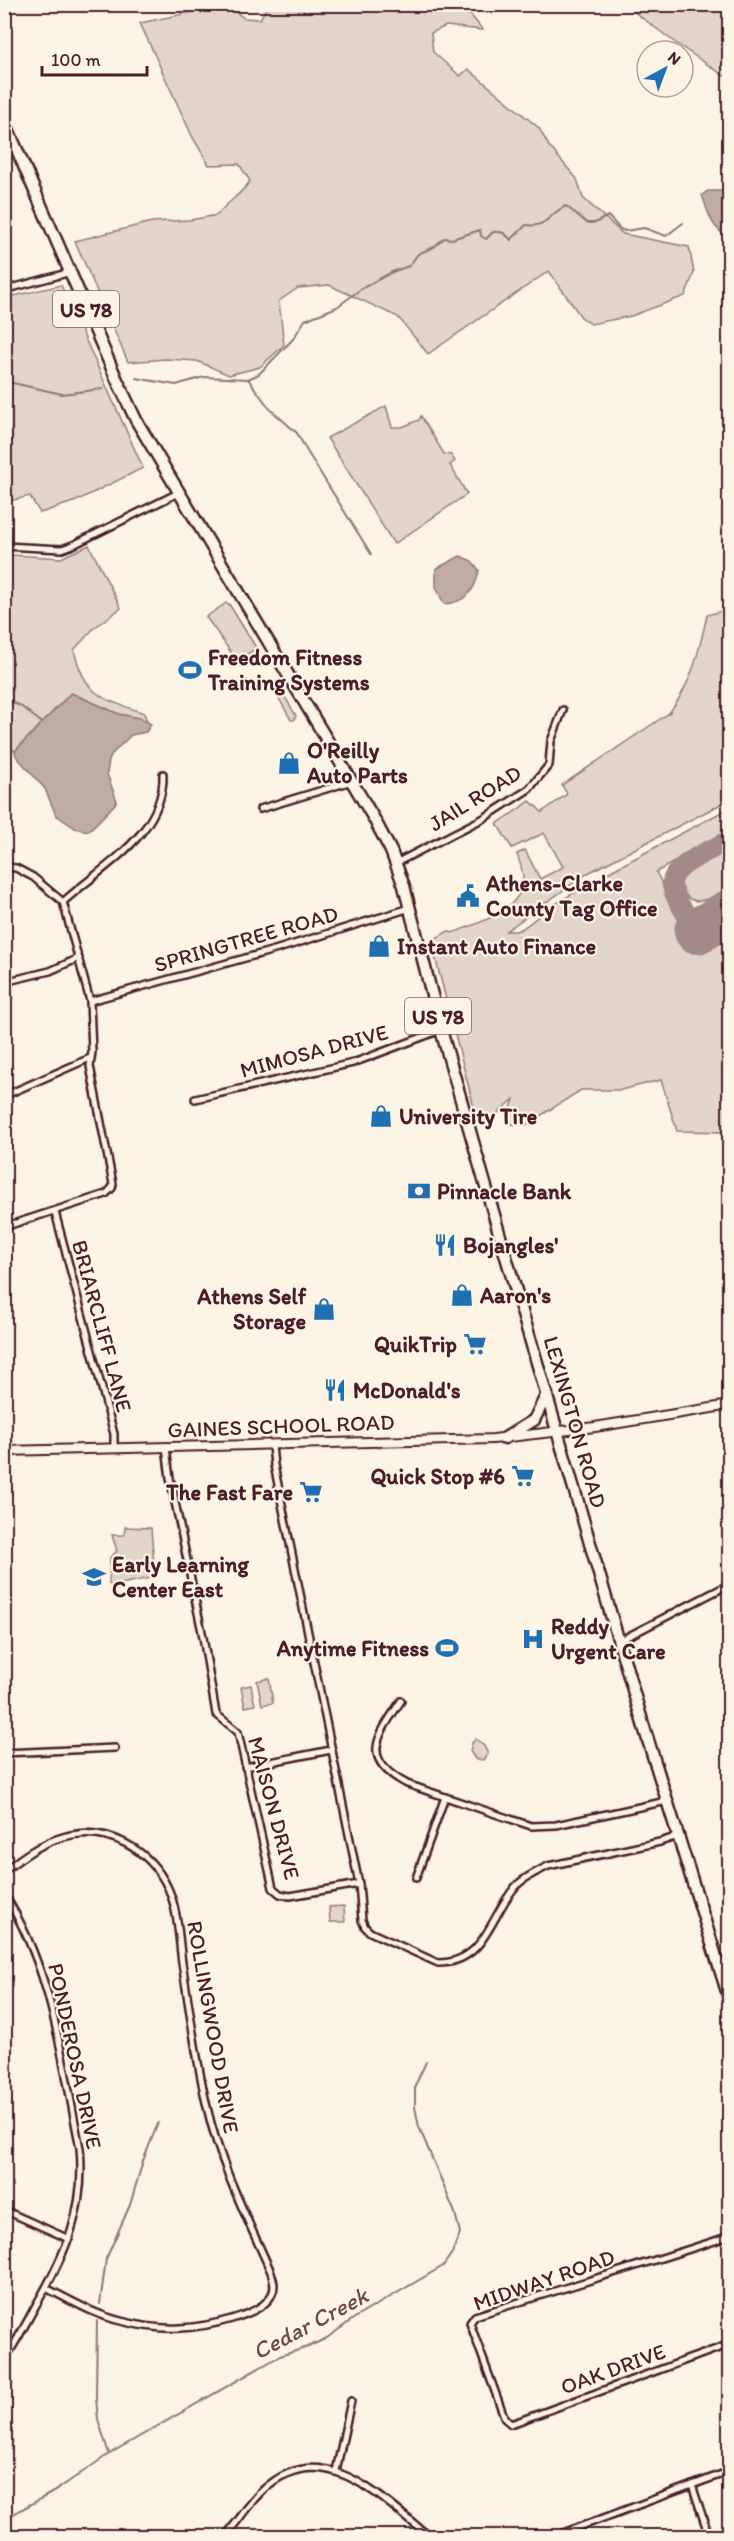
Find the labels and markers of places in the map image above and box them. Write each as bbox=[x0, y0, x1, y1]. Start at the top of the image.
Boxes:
place label: Freedom Fitness Training Systems bbox=[207, 644, 370, 696]
sports icon: Freedom Fitness Training Systems bbox=[177, 657, 203, 683]
place label: O'Reilly Auto Parts bbox=[306, 737, 408, 789]
shop icon: O'Reilly Auto Parts bbox=[276, 750, 302, 776]
place label: Athens-Clarke County Tag Office bbox=[485, 870, 658, 922]
public building icon: Athens-Clarke County Tag Office bbox=[455, 883, 481, 909]
shop icon: Instant Auto Finance bbox=[366, 933, 392, 959]
place label: Instant Auto Finance bbox=[397, 933, 596, 960]
shop icon: University Tire bbox=[368, 1103, 394, 1129]
place label: University Tire bbox=[399, 1103, 537, 1130]
bank icon: Pinnacle Bank bbox=[406, 1178, 432, 1204]
place label: Pinnacle Bank bbox=[437, 1178, 572, 1205]
restaurant icon: Bojangles' bbox=[432, 1232, 458, 1258]
place label: Bojangles' bbox=[463, 1232, 558, 1259]
shop icon: Aaron's bbox=[449, 1282, 475, 1308]
place label: Aaron's bbox=[479, 1282, 551, 1309]
place label: Athens Self Storage bbox=[196, 1283, 307, 1335]
shop icon: Athens Self Storage bbox=[311, 1296, 337, 1322]
place label: QuikTrip bbox=[374, 1331, 457, 1358]
supermarket icon: QuikTrip bbox=[462, 1331, 488, 1357]
restaurant icon: McDonald's bbox=[322, 1377, 348, 1403]
place label: McDonald's bbox=[353, 1377, 461, 1404]
place label: Quick Stop #6 bbox=[370, 1463, 505, 1490]
supermarket icon: Quick Stop #6 bbox=[510, 1463, 536, 1489]
place label: The Fast Fare bbox=[165, 1479, 293, 1506]
supermarket icon: The Fast Fare bbox=[298, 1479, 324, 1505]
place label: Early Learning Center East bbox=[112, 1551, 249, 1603]
school or university icon: Early Learning Center East bbox=[81, 1564, 107, 1590]
place label: Reddy Urgent Care bbox=[551, 1613, 666, 1665]
hospital icon: Reddy Urgent Care bbox=[520, 1626, 546, 1652]
place label: Anytime Fitness bbox=[276, 1635, 429, 1662]
sports icon: Anytime Fitness bbox=[434, 1635, 460, 1661]

